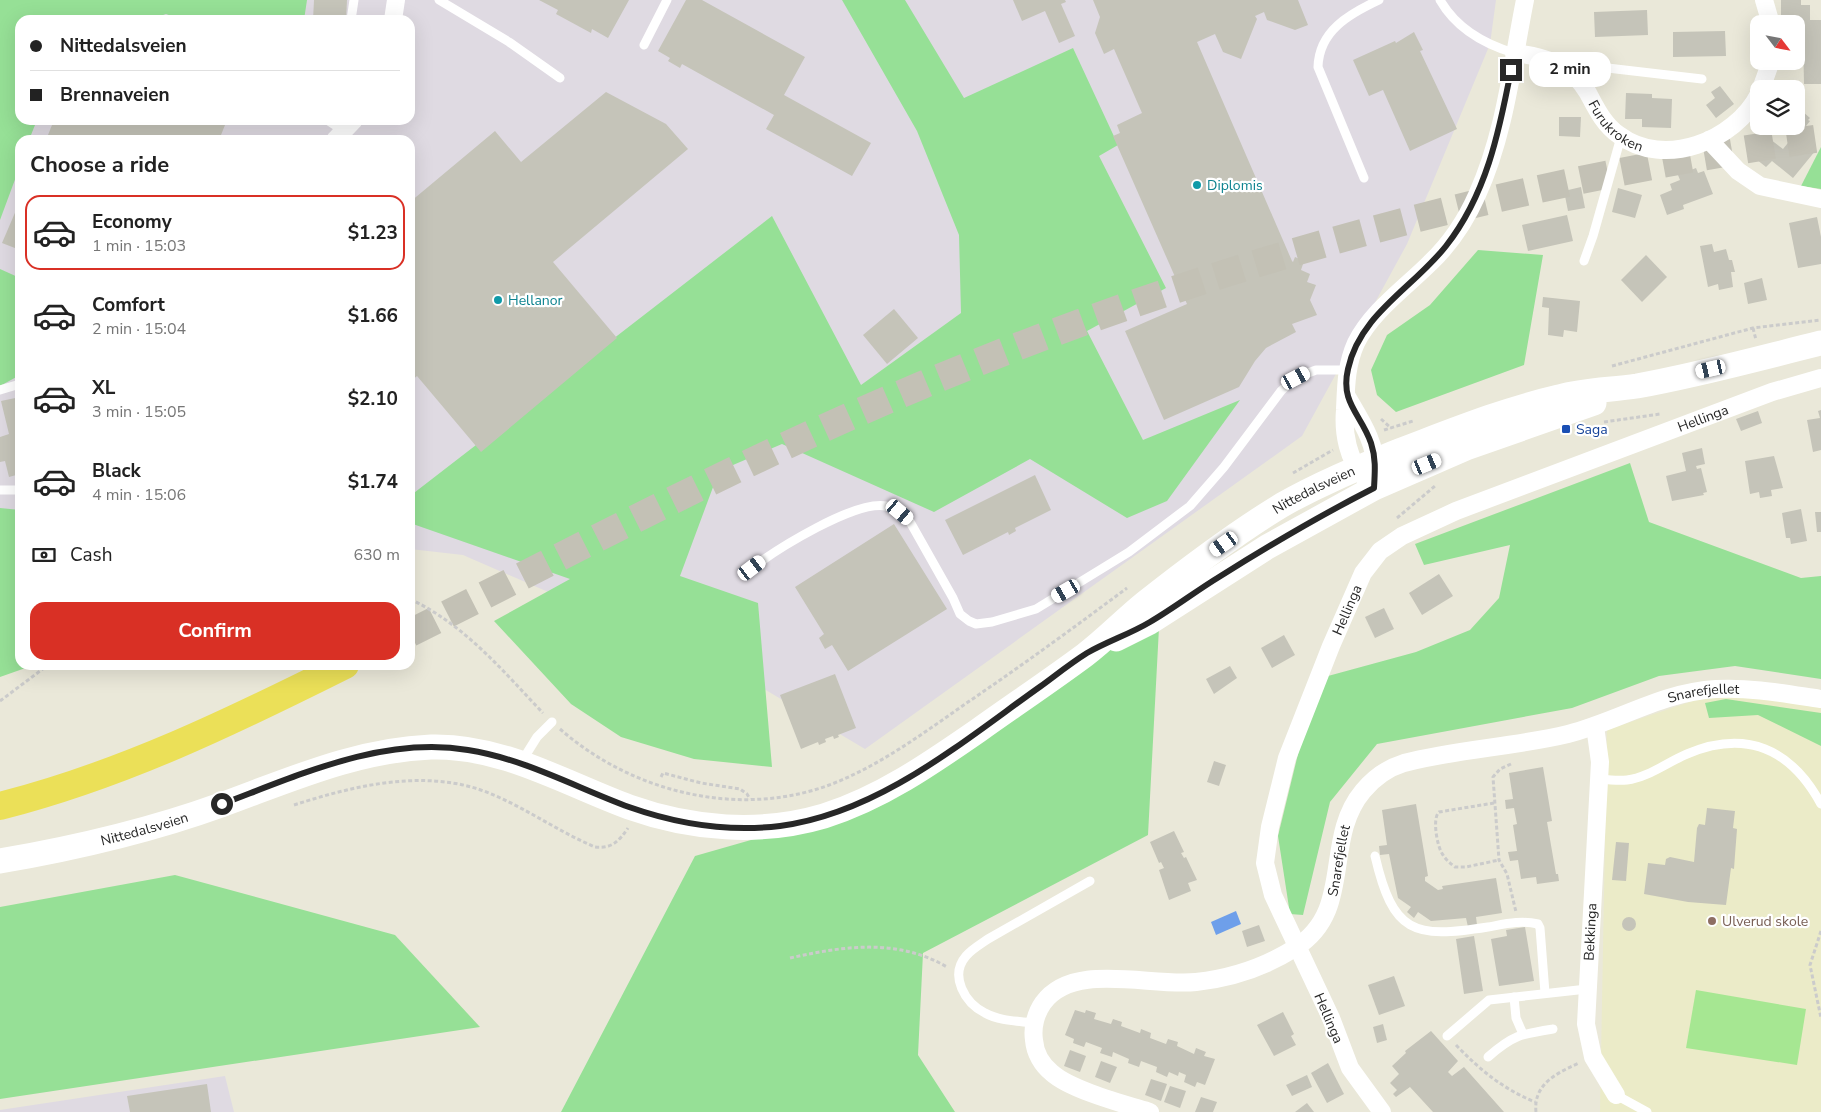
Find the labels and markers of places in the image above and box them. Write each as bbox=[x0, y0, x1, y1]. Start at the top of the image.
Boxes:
place label: Diplomis bbox=[1207, 176, 1263, 195]
marker: Diplomis bbox=[1191, 179, 1203, 191]
place label: Hellanor bbox=[508, 291, 563, 310]
marker: Hellanor bbox=[492, 294, 504, 306]
place label: Saga bbox=[1576, 420, 1608, 439]
marker: Saga bbox=[1560, 423, 1572, 435]
place label: Ulverud skole bbox=[1722, 912, 1808, 931]
marker: Ulverud skole bbox=[1706, 915, 1718, 927]

